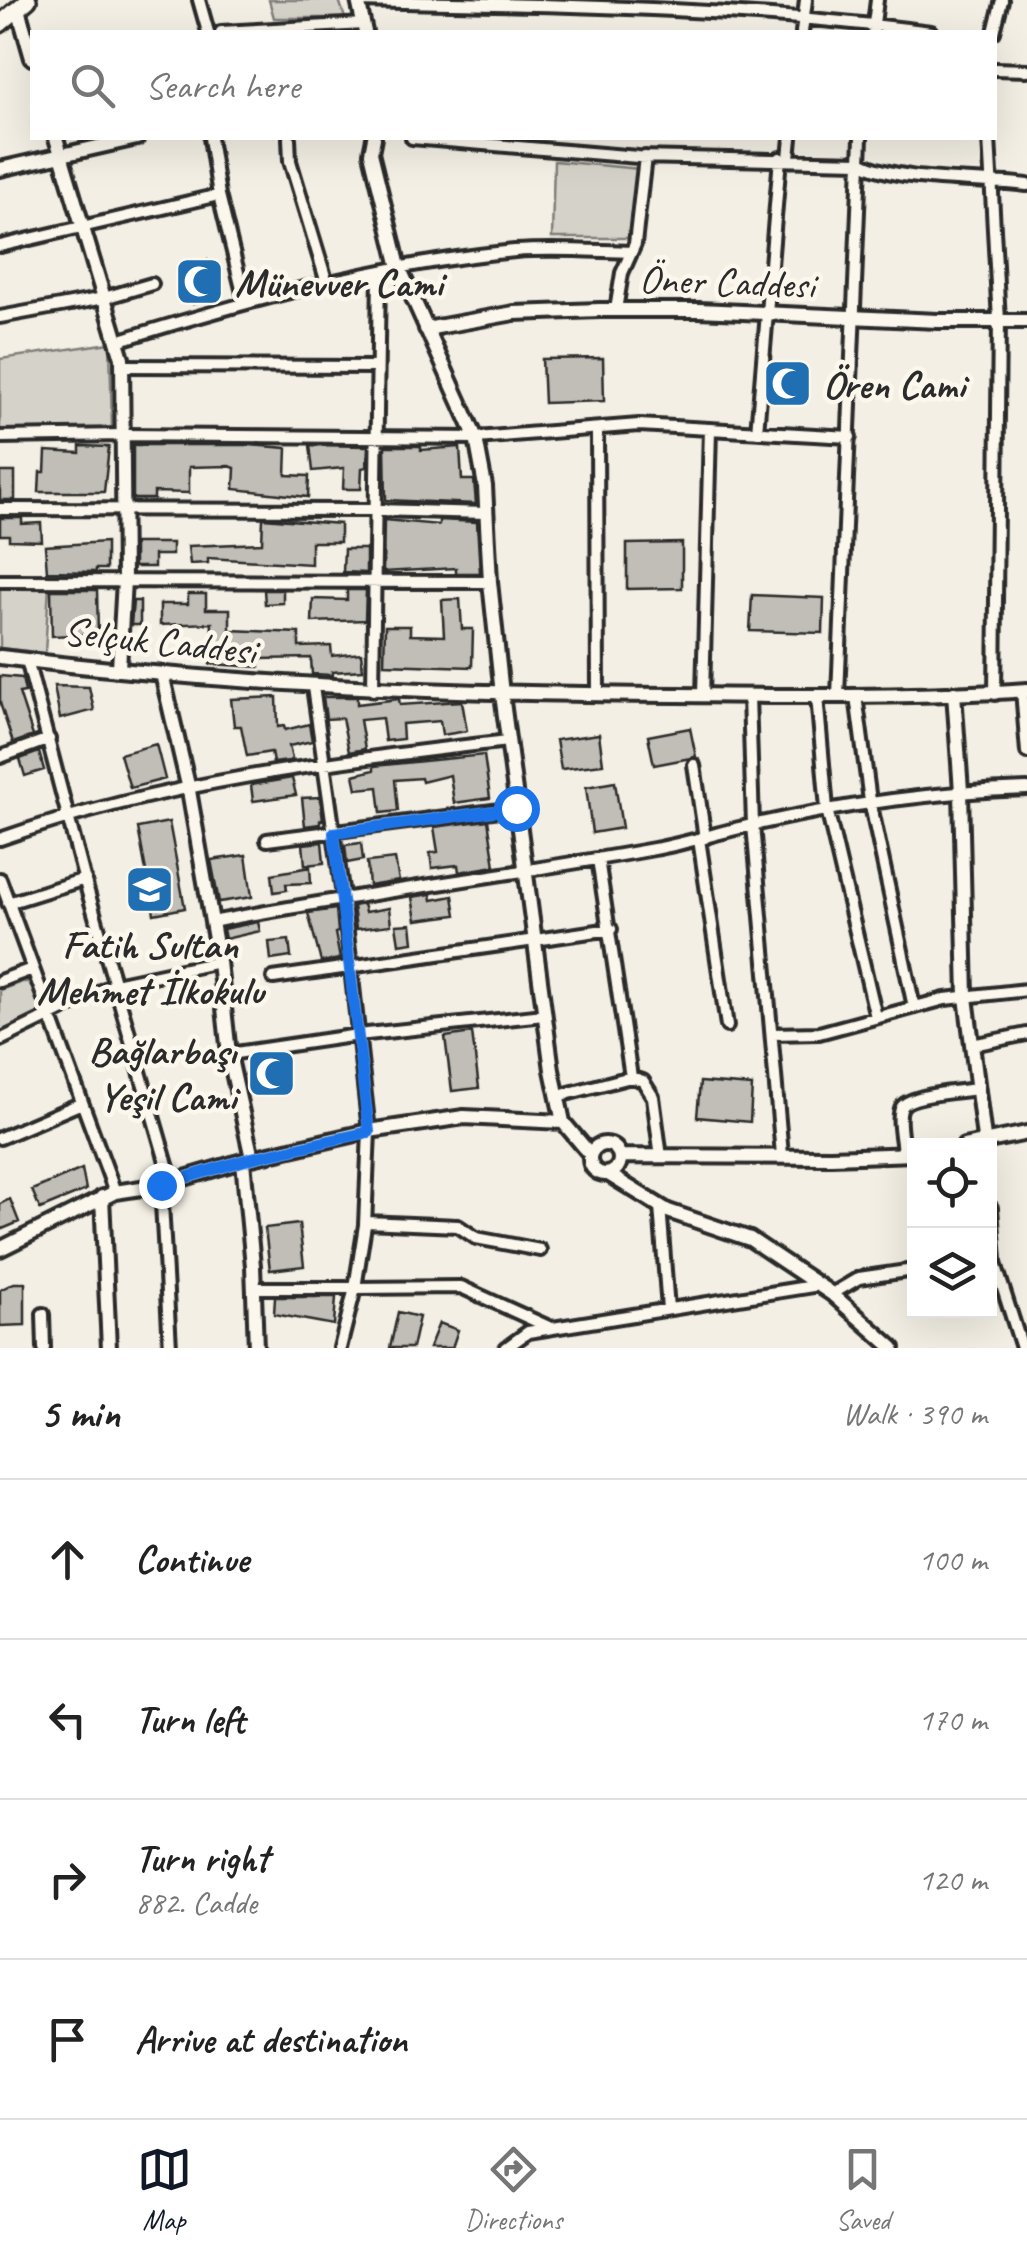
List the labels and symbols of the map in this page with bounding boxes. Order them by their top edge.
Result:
street label: Öner Caddesi [638,254,820,310]
mosque icon: Münevver Cami [174,256,226,308]
place label: Münevver Cami [235,258,448,308]
mosque icon: Ören Cami [762,358,814,410]
place label: Ören Cami [823,360,970,410]
street label: Selçuk Caddesi [61,606,263,676]
route start [494,786,540,832]
school or university icon: Fatih Sultan Mehmet İlkokulu [124,863,176,915]
place label: Fatih Sultan Mehmet İlkokulu [37,920,266,1016]
place label: Bağlarbaşı Yeşil Cami [88,1026,241,1122]
mosque icon: Bağlarbaşı Yeşil Cami [245,1047,297,1099]
route end [139,1163,185,1209]

